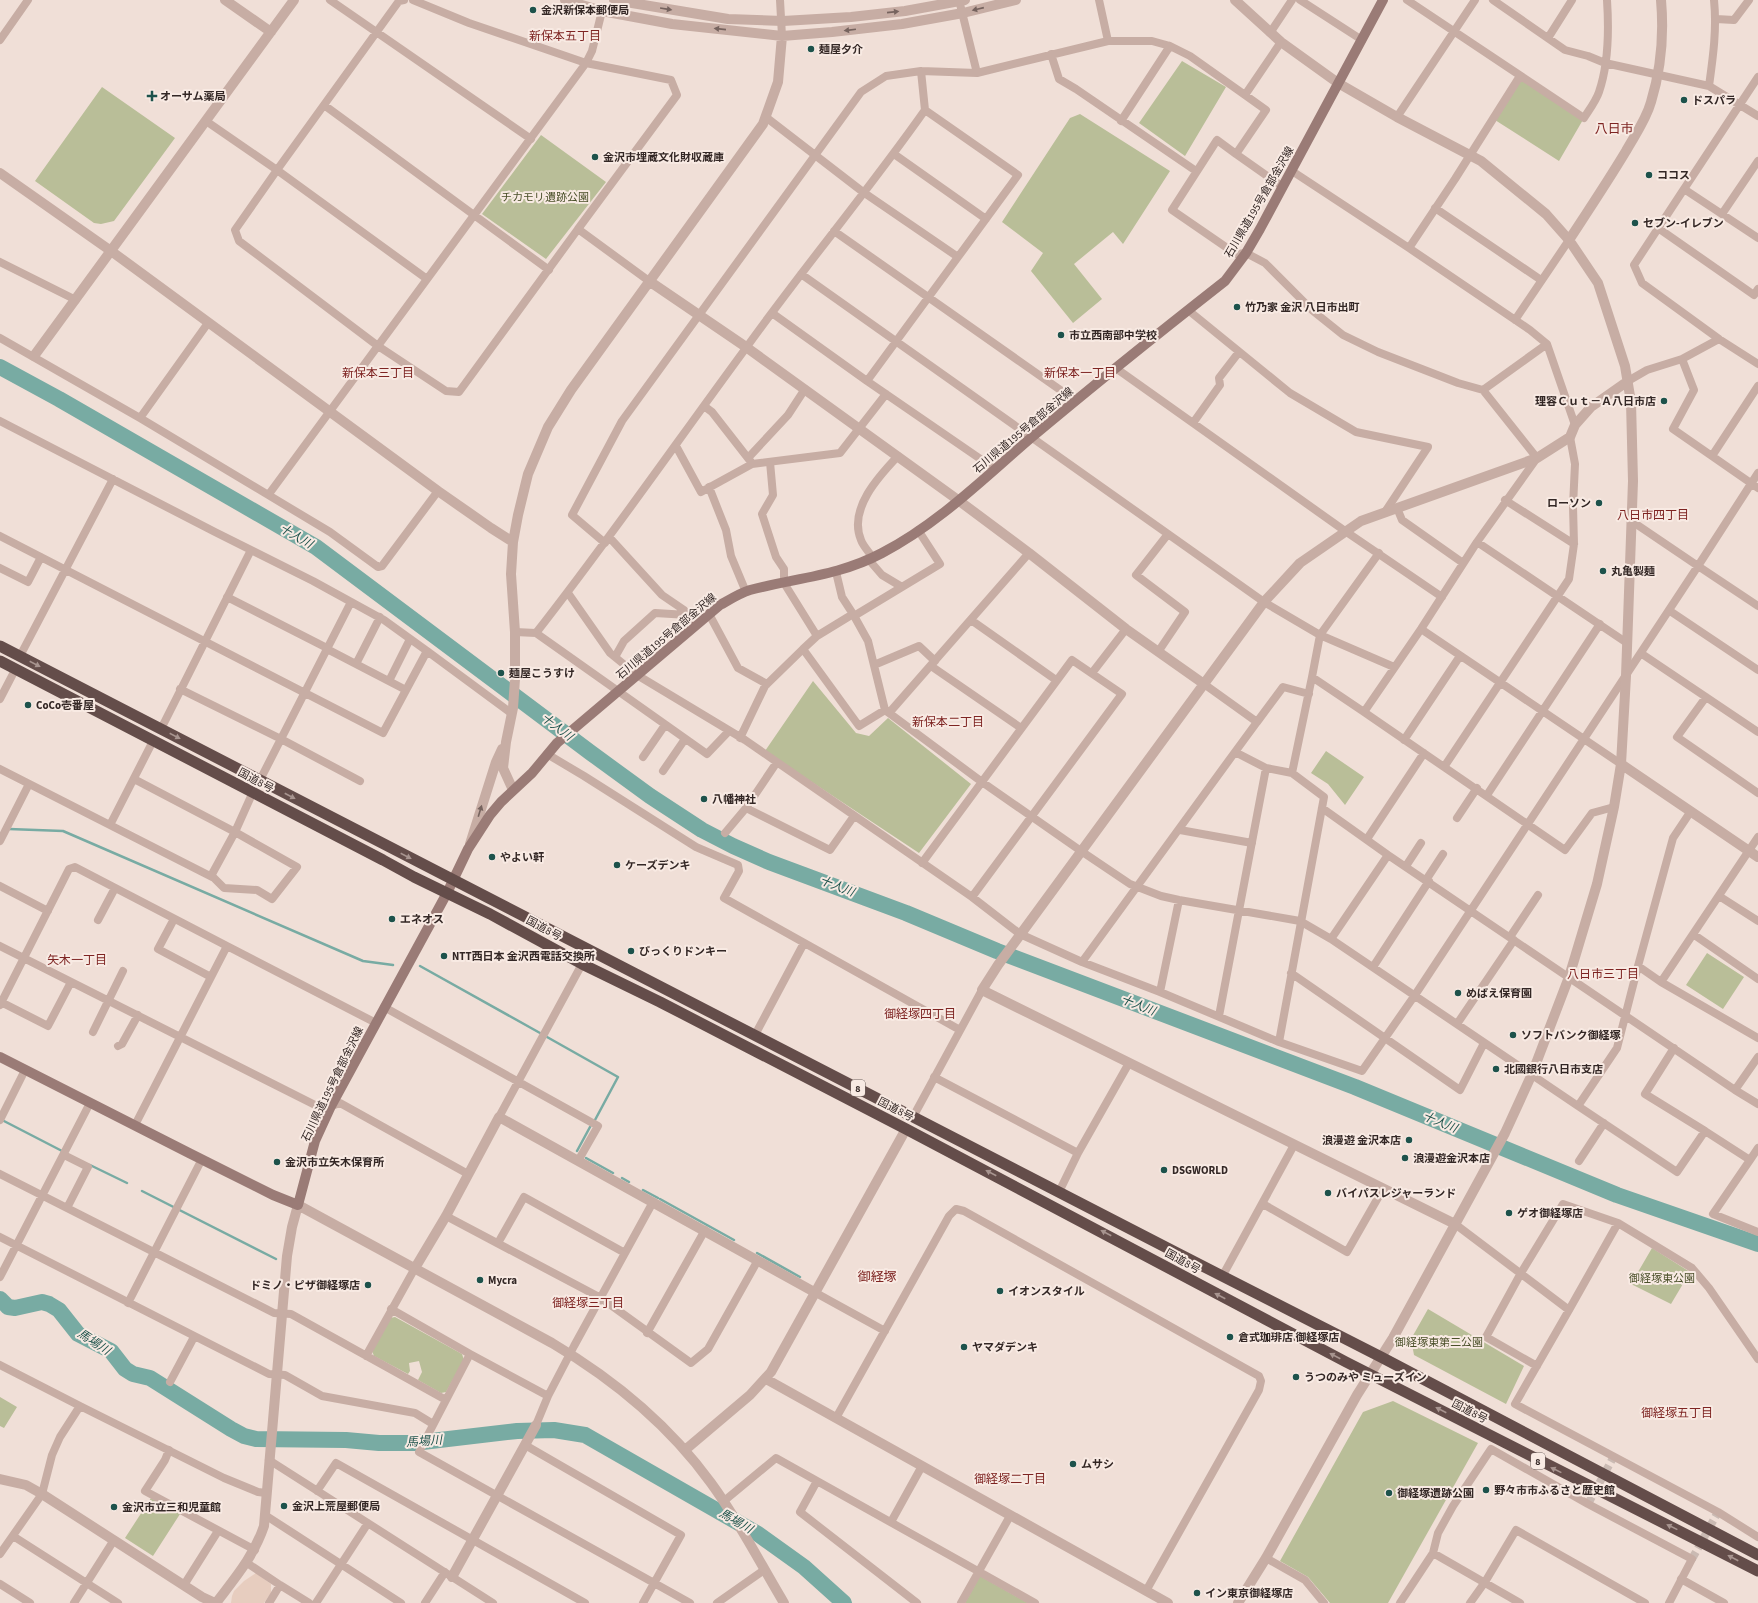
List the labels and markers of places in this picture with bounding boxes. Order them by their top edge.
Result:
place label: 金沢新保本郵便局 [541,3,629,18]
marker: 金沢新保本郵便局 [528,5,538,15]
place label: 麺屋夕介 [818,42,863,57]
marker: 麺屋夕介 [806,44,816,54]
place label: オーサム薬局 [160,89,226,104]
marker: オーサム薬局 [147,91,157,101]
place label: ドスパラ [1692,93,1736,108]
marker: ドスパラ [1679,95,1689,105]
place label: 金沢市埋蔵文化財収蔵庫 [603,150,724,165]
marker: 金沢市埋蔵文化財収蔵庫 [590,152,600,162]
place label: ココス [1657,168,1690,183]
marker: ココス [1644,170,1654,180]
place label: セブン-イレブン [1643,216,1724,231]
marker: セブン-イレブン [1630,218,1640,228]
place label: 竹乃家 金沢 八日市出町 [1245,300,1359,315]
marker: 竹乃家 金沢 八日市出町 [1232,302,1242,312]
place label: 市立西南部中学校 [1069,328,1157,343]
marker: 市立西南部中学校 [1056,330,1066,340]
place label: 理容Ｃｕｔ－Ａ八日市店 [1535,394,1656,409]
marker: 理容Ｃｕｔ－Ａ八日市店 [1659,396,1669,406]
place label: ローソン [1547,496,1591,511]
marker: ローソン [1594,498,1604,508]
place label: 丸亀製麺 [1611,564,1655,579]
marker: 丸亀製麺 [1598,566,1608,576]
place label: 麺屋こうすけ [508,666,575,681]
marker: 麺屋こうすけ [496,668,506,678]
place label: CoCo壱番屋 [36,698,94,713]
marker: CoCo壱番屋 [23,700,33,710]
place label: 八幡神社 [712,792,756,807]
marker: 八幡神社 [699,794,709,804]
place label: やよい軒 [500,850,544,865]
marker: やよい軒 [487,852,497,862]
place label: ケーズデンキ [625,858,690,873]
marker: ケーズデンキ [612,860,622,870]
place label: エネオス [400,912,444,927]
marker: エネオス [387,914,397,924]
place label: びっくりドンキー [639,944,727,959]
marker: びっくりドンキー [626,946,636,956]
place label: NTT西日本 金沢西電話交換所 [452,949,595,964]
marker: NTT西日本 金沢西電話交換所 [439,951,449,961]
place label: めばえ保育園 [1466,986,1532,1001]
marker: めばえ保育園 [1453,988,1463,998]
place label: ソフトバンク御経塚 [1521,1028,1622,1043]
marker: ソフトバンク御経塚 [1508,1030,1518,1040]
place label: 北國銀行八日市支店 [1504,1062,1603,1077]
marker: 北國銀行八日市支店 [1491,1064,1501,1074]
place label: 浪漫遊 金沢本店 [1322,1133,1401,1148]
marker: 浪漫遊 金沢本店 [1404,1135,1414,1145]
place label: 浪漫遊金沢本店 [1413,1151,1490,1166]
marker: 浪漫遊金沢本店 [1400,1153,1410,1163]
place label: 金沢市立矢木保育所 [285,1155,384,1170]
marker: 金沢市立矢木保育所 [272,1157,282,1167]
place label: DSGWORLD [1172,1163,1228,1178]
marker: DSGWORLD [1159,1165,1169,1175]
place label: バイパスレジャーランド [1336,1186,1456,1201]
marker: バイパスレジャーランド [1323,1188,1333,1198]
place label: ゲオ御経塚店 [1517,1206,1583,1221]
marker: ゲオ御経塚店 [1504,1208,1514,1218]
place label: Mycra [488,1273,517,1288]
marker: Mycra [475,1275,485,1285]
place label: ドミノ・ピザ御経塚店 [250,1278,360,1293]
marker: ドミノ・ピザ御経塚店 [363,1280,373,1290]
place label: イオンスタイル [1008,1284,1085,1299]
marker: イオンスタイル [995,1286,1005,1296]
place label: 倉式珈琲店 御経塚店 [1238,1330,1339,1345]
marker: 倉式珈琲店 御経塚店 [1225,1332,1235,1342]
place label: ヤマダデンキ [972,1340,1038,1355]
marker: ヤマダデンキ [959,1342,969,1352]
place label: うつのみや ミューズイン [1304,1370,1427,1385]
marker: うつのみや ミューズイン [1291,1372,1301,1382]
place label: ムサシ [1081,1457,1114,1472]
marker: ムサシ [1068,1459,1078,1469]
place label: 野々市市ふるさと歴史館 [1494,1483,1615,1498]
marker: 野々市市ふるさと歴史館 [1481,1485,1491,1495]
place label: 御経塚遺跡公園 [1397,1486,1474,1501]
marker: 御経塚遺跡公園 [1384,1488,1394,1498]
place label: 金沢上荒屋郵便局 [292,1499,380,1514]
place label: 金沢市立三和児童館 [122,1500,221,1515]
marker: 金沢上荒屋郵便局 [279,1501,289,1511]
marker: 金沢市立三和児童館 [109,1502,119,1512]
place label: イン東京御経塚店 [1205,1586,1293,1601]
marker: イン東京御経塚店 [1192,1588,1202,1598]

